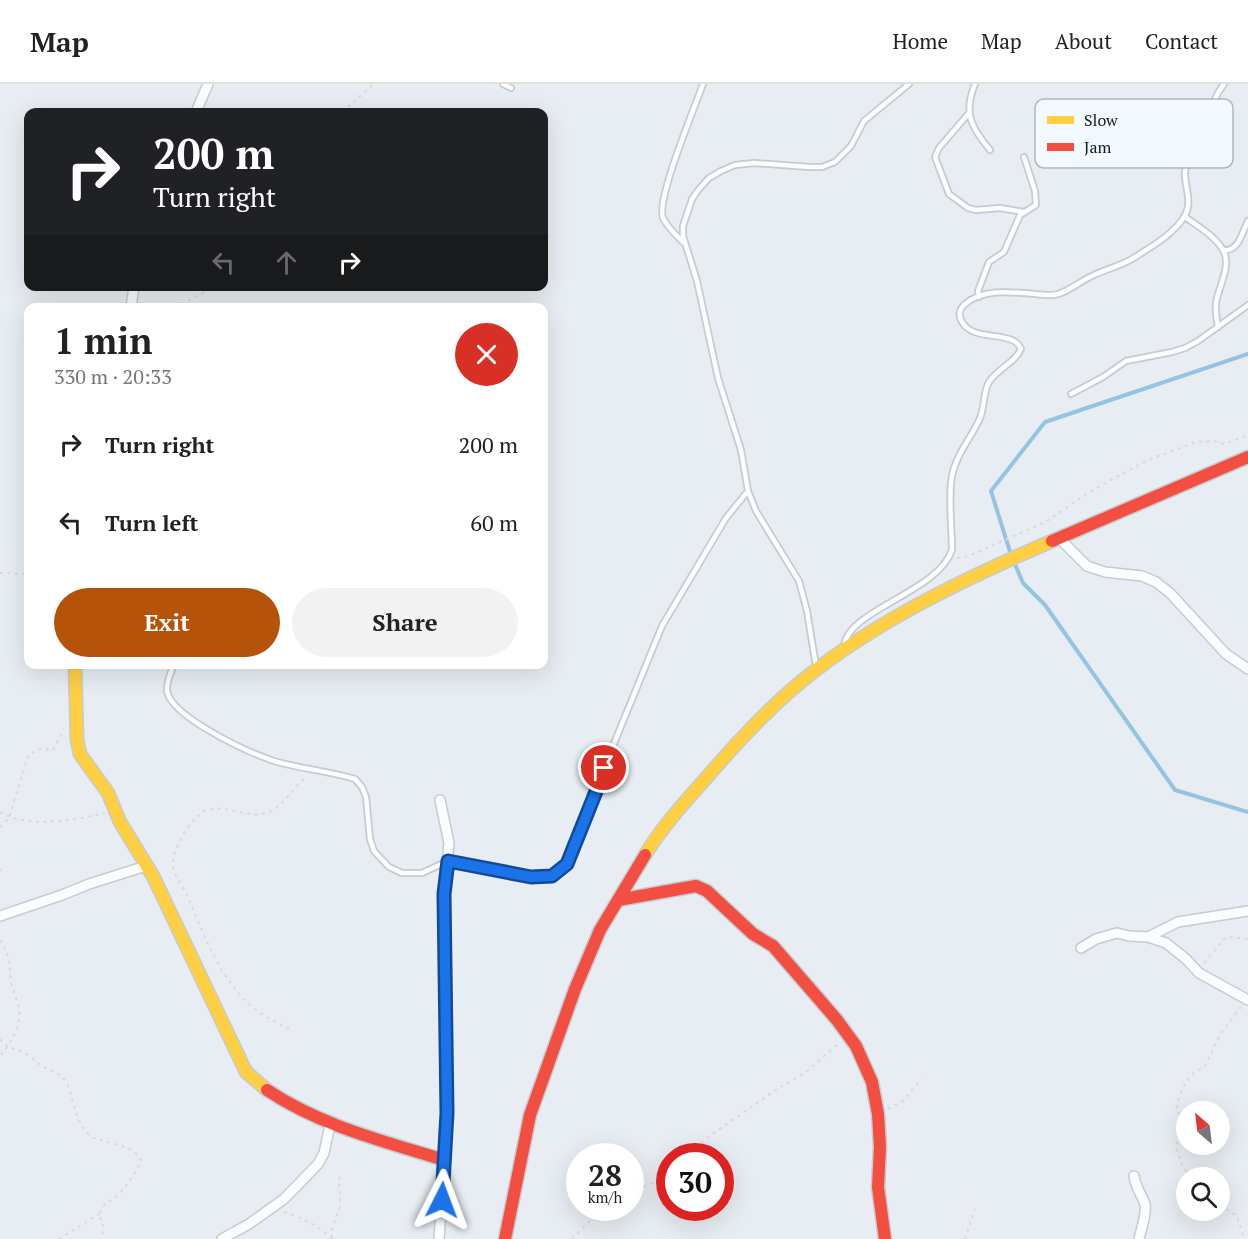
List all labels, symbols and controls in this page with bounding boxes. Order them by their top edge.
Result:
text: Map [30,23,89,60]
text: Home [892,27,948,55]
text: Map [981,27,1022,55]
text: About [1055,27,1112,55]
text: Contact [1145,27,1218,55]
legend [1035,99,1233,168]
text: Slow [1084,109,1118,131]
text: 200 m [153,125,274,181]
icon: right [54,132,132,210]
text: Jam [1084,136,1112,158]
text: Turn right [153,179,276,215]
icon: left [207,246,240,279]
icon: ahead [270,246,303,279]
icon: right [333,246,366,279]
text: 1 min [54,317,152,364]
button: close [455,323,518,386]
text: 330 m · 20:33 [54,363,172,390]
icon: right [54,428,87,461]
text: Turn right [105,430,214,459]
text: 200 m [458,430,518,459]
icon: left [54,506,87,539]
text: Turn left [105,508,198,537]
text: 60 m [470,508,518,537]
button: Exit [54,588,280,657]
button: Share [292,588,518,657]
pin [578,742,629,793]
icon: arrive [587,751,620,784]
north arrow [1176,1101,1230,1155]
map controls [1176,1101,1230,1221]
speed limit sign: 30 [656,1143,734,1221]
text: 28 [588,1155,622,1195]
button: search [1176,1167,1230,1221]
position arrow [410,1168,474,1232]
text: km/h [588,1187,622,1207]

